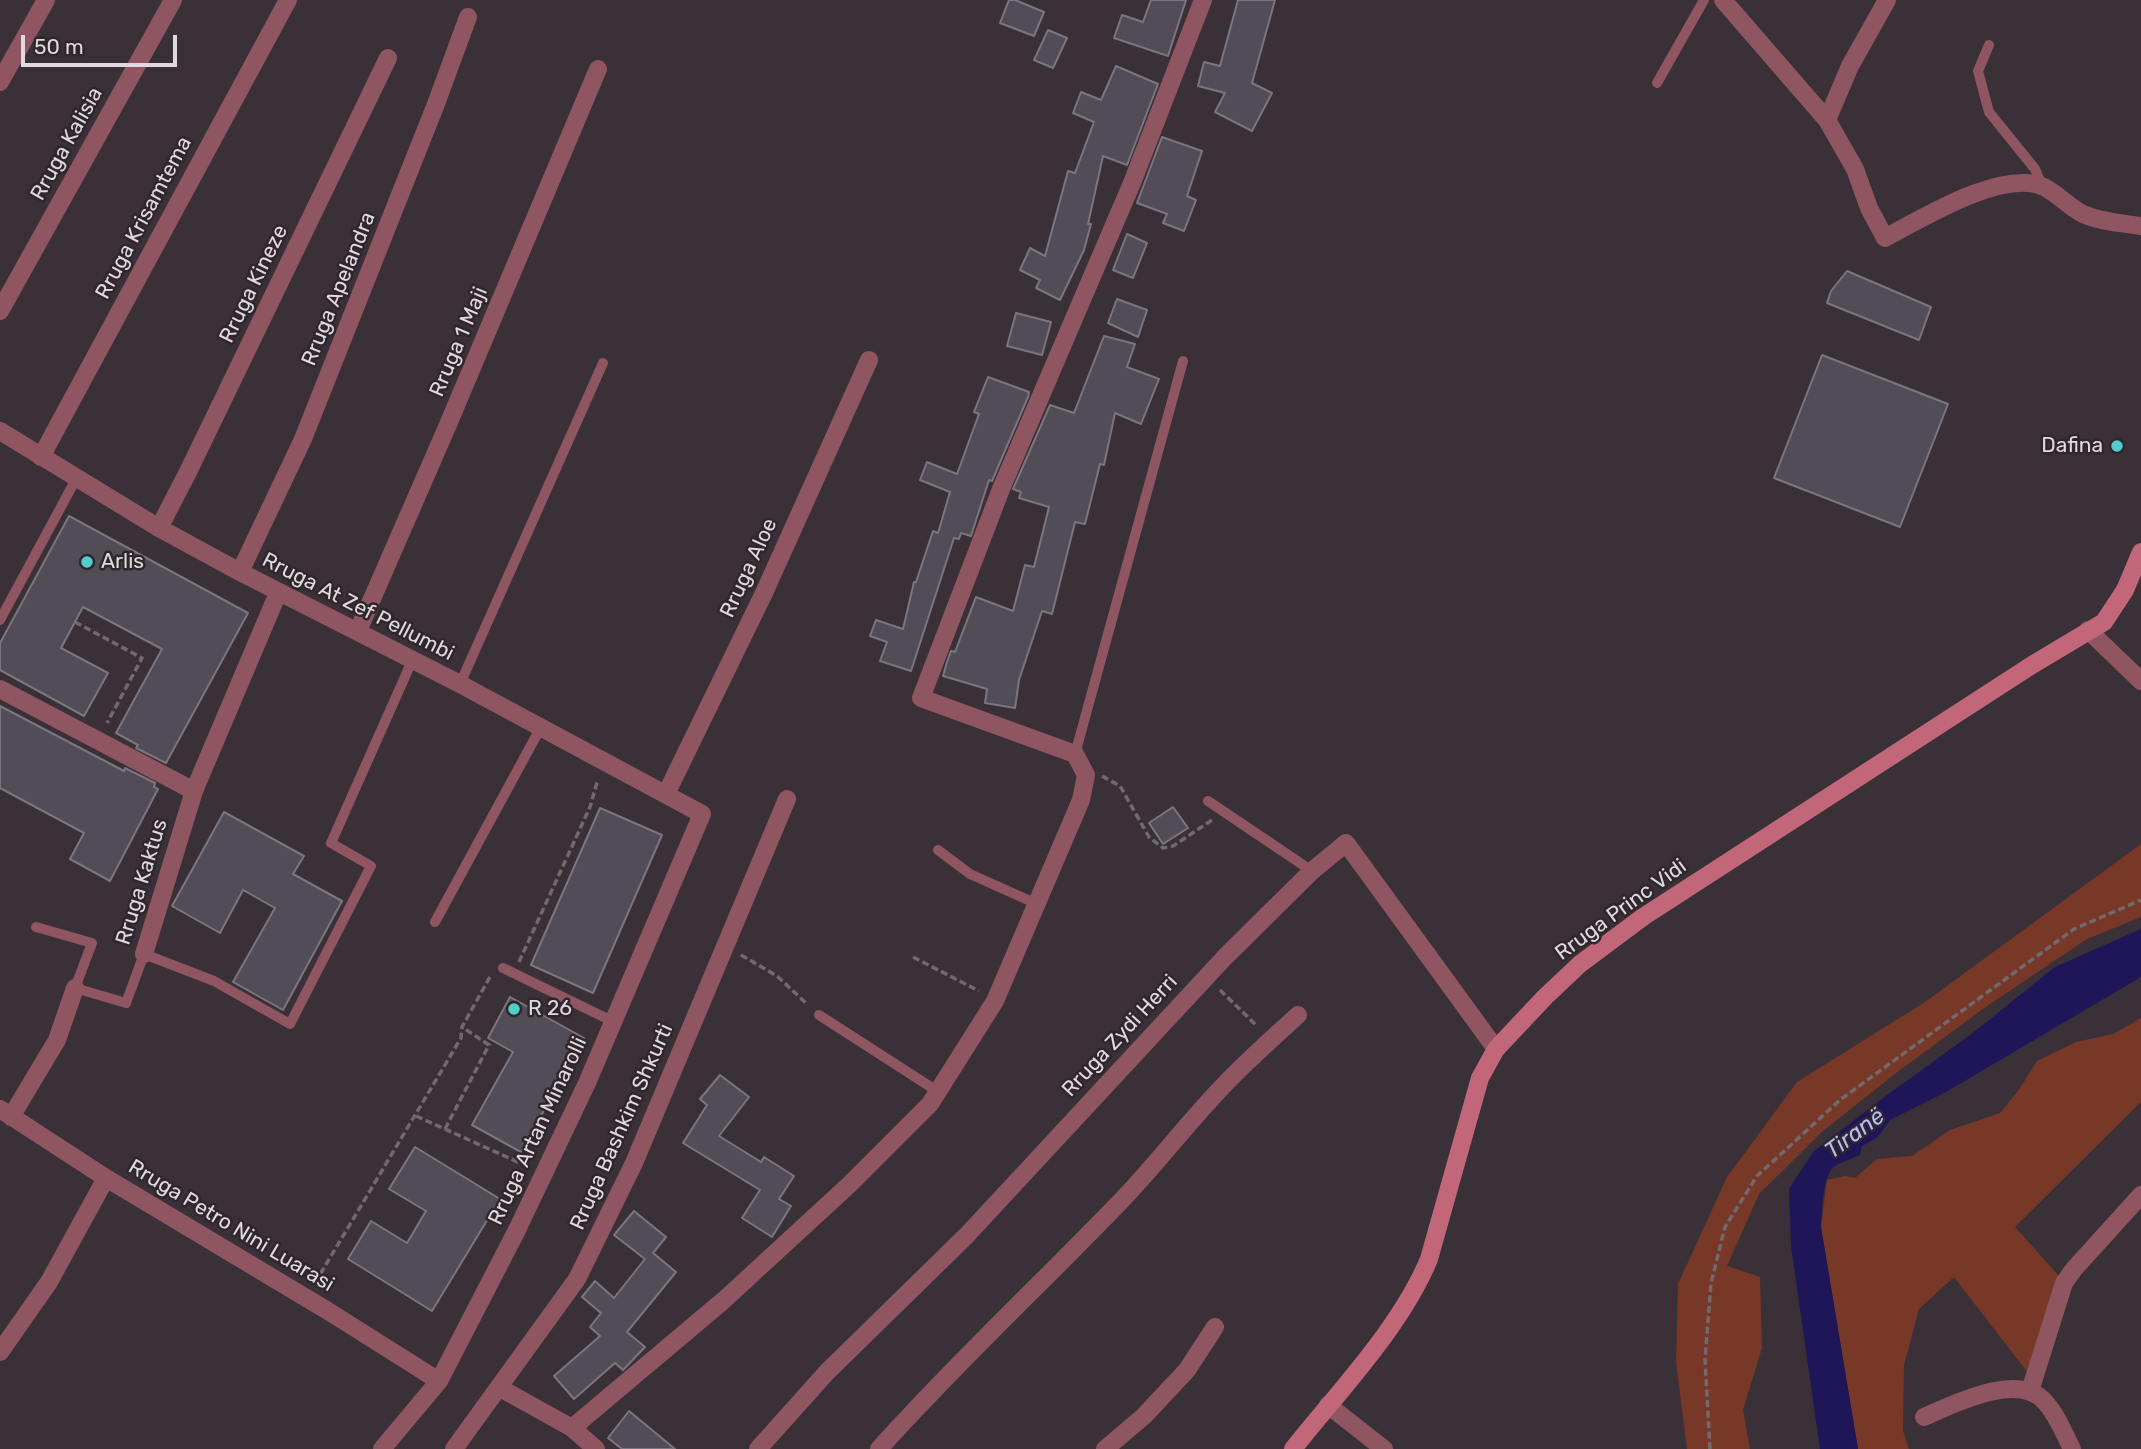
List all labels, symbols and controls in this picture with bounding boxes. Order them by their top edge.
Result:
scale bar [24,21,180,65]
text: 50 m [34,34,84,59]
street label: Rruga Kalisia [26,83,108,205]
street label: Rruga Krisamtema [91,132,197,304]
street label: Rruga Apelandra [297,209,381,369]
street label: Rruga Kineze [215,221,293,347]
street label: Rruga 1 Maji [425,283,493,401]
place label: Dafina [2041,433,2103,459]
marker: Dafina [2109,438,2125,454]
street label: Rruga Aloe [715,514,783,622]
street label: Rruga At Zef Pellumbi [258,548,458,666]
place label: Arlis [101,549,144,575]
marker: Arlis [79,554,95,570]
street label: Rruga Kaktus [111,816,173,948]
street label: Rruga Princ Vidi [1550,854,1692,966]
street label: Rruga Zydi Herri [1057,970,1183,1102]
place label: R 26 [528,996,572,1022]
marker: R 26 [506,1001,522,1017]
street label: Rruga Bashkim Shkurti [565,1020,679,1234]
street label: Rruga Artan Minarolli [483,1033,593,1229]
water label: Tiranë [1820,1103,1890,1165]
street label: Rruga Petro Nini Luarasi [124,1155,338,1297]

